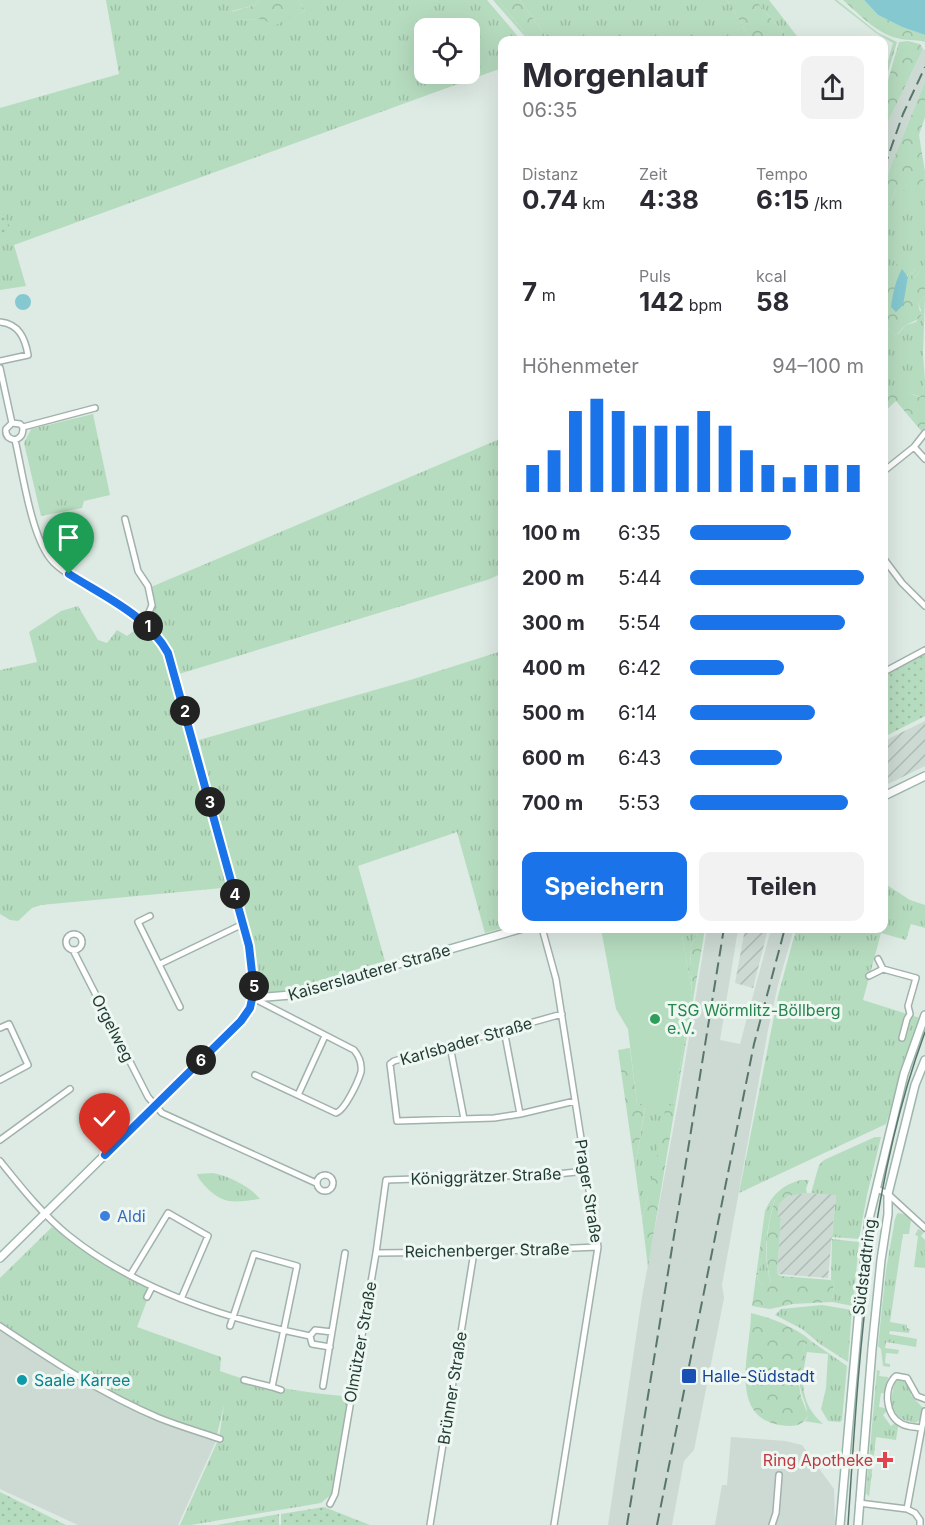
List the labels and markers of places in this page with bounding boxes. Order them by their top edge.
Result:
pin [43,512,94,574]
pin: 1 [133,611,163,641]
pin: 2 [170,696,200,726]
pin: 3 [195,787,225,817]
pin: 4 [220,879,250,909]
pin: 5 [239,971,269,1001]
place label: TSG Wörmlitz-Böllberg e.V. [667,1000,841,1038]
marker: TSG Wörmlitz-Böllberg e.V. [648,1012,662,1026]
pin: 6 [186,1045,216,1075]
pin [79,1093,130,1155]
place label: Aldi [117,1206,146,1226]
marker: Aldi [98,1209,112,1223]
place label: Halle-Südstadt [702,1366,815,1386]
marker: Halle-Südstadt [680,1367,698,1385]
place label: Saale Karree [34,1370,130,1390]
marker: Saale Karree [15,1373,29,1387]
place label: Ring Apotheke [763,1450,873,1470]
marker: Ring Apotheke [878,1453,892,1467]

